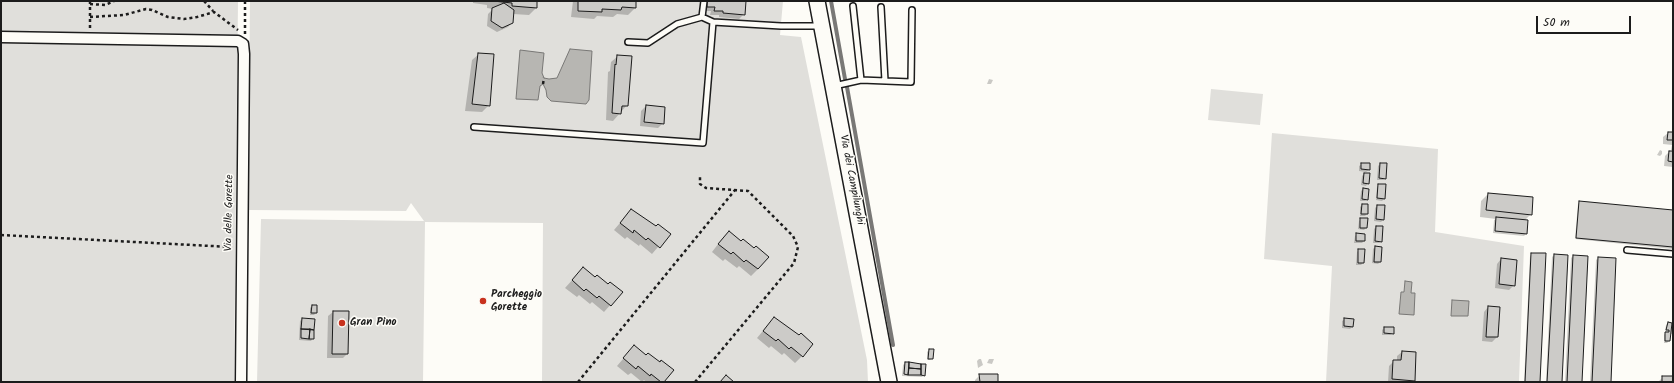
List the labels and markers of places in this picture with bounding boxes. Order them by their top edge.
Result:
place label: Parcheggio Gorette [491,288,542,314]
marker: Parcheggio Gorette [478,296,488,306]
place label: Gran Pino [350,316,396,330]
marker: Gran Pino [337,318,347,328]

